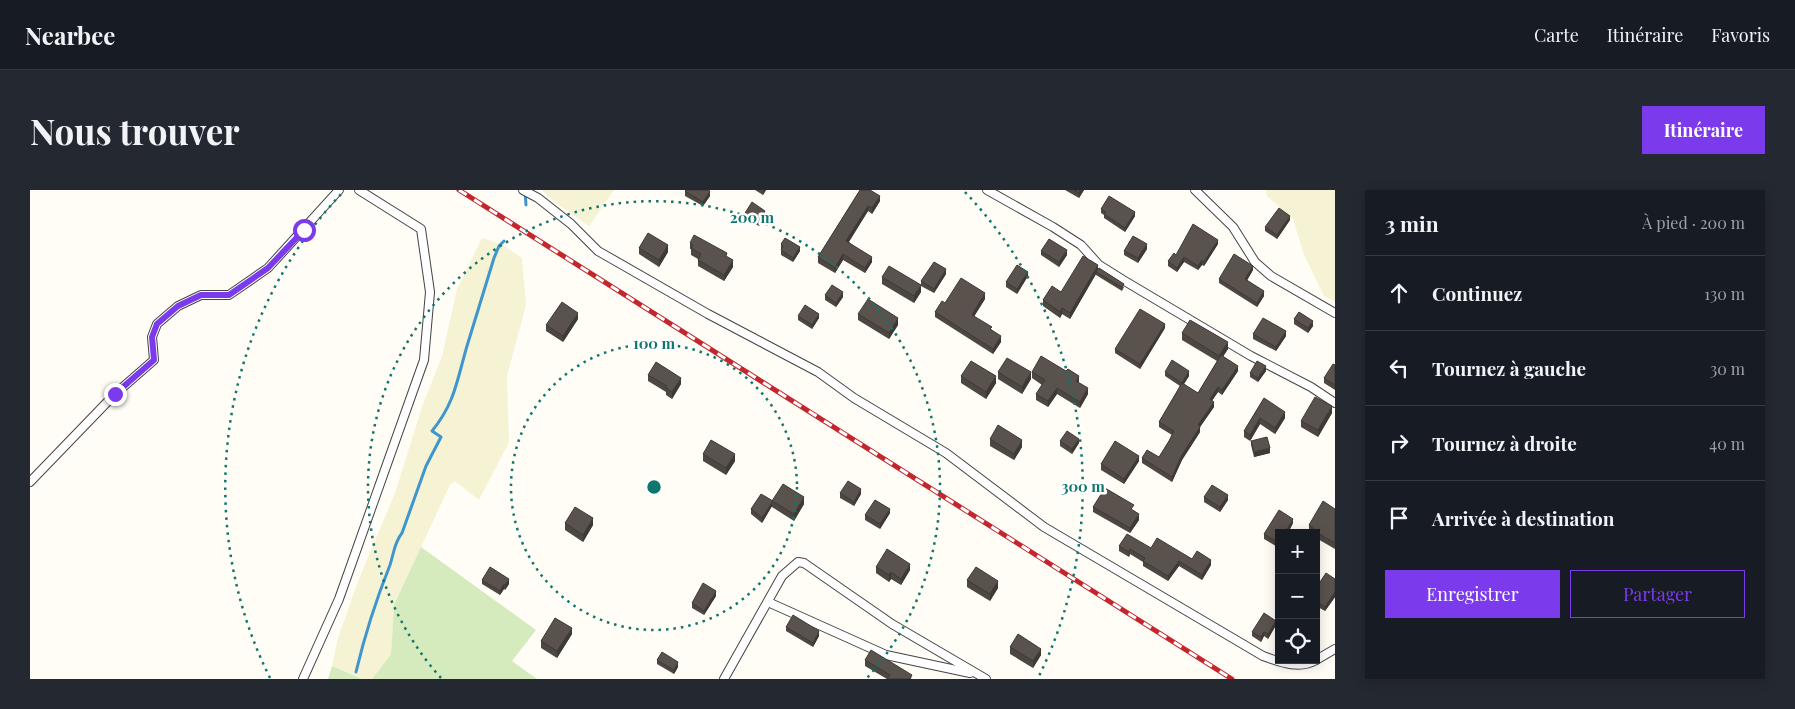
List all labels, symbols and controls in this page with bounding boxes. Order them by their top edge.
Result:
text: Nearbee [25,19,115,51]
text: Carte [1534,23,1579,47]
text: Itinéraire [1607,23,1683,47]
text: Favoris [1711,23,1770,47]
button: Itinéraire [1642,106,1765,154]
text: Nous trouver [30,107,240,154]
text: 200 m [730,207,775,227]
text: 3 min [1385,209,1439,237]
text: À pied · 200 m [1642,212,1745,233]
route start [293,219,316,242]
icon: ahead [1385,279,1413,307]
text: Continuez [1432,280,1522,306]
text: 130 m [1704,283,1745,304]
text: 100 m [633,333,676,353]
icon: left [1385,354,1413,382]
text: Tournez à gauche [1432,355,1586,381]
text: 30 m [1710,358,1745,379]
route end [104,383,127,406]
icon: right [1385,429,1413,457]
text: Tournez à droite [1432,430,1577,456]
text: 40 m [1709,433,1745,454]
text: 300 m [1061,476,1105,496]
centre of rings [645,478,663,496]
icon: arrive [1385,504,1413,532]
text: Arrivée à destination [1432,505,1614,531]
map controls [1275,529,1320,664]
button: + [1275,529,1320,574]
button: Enregistrer [1385,570,1560,618]
button: Partager [1570,570,1745,618]
button: − [1275,574,1320,619]
button: locate [1275,619,1320,664]

